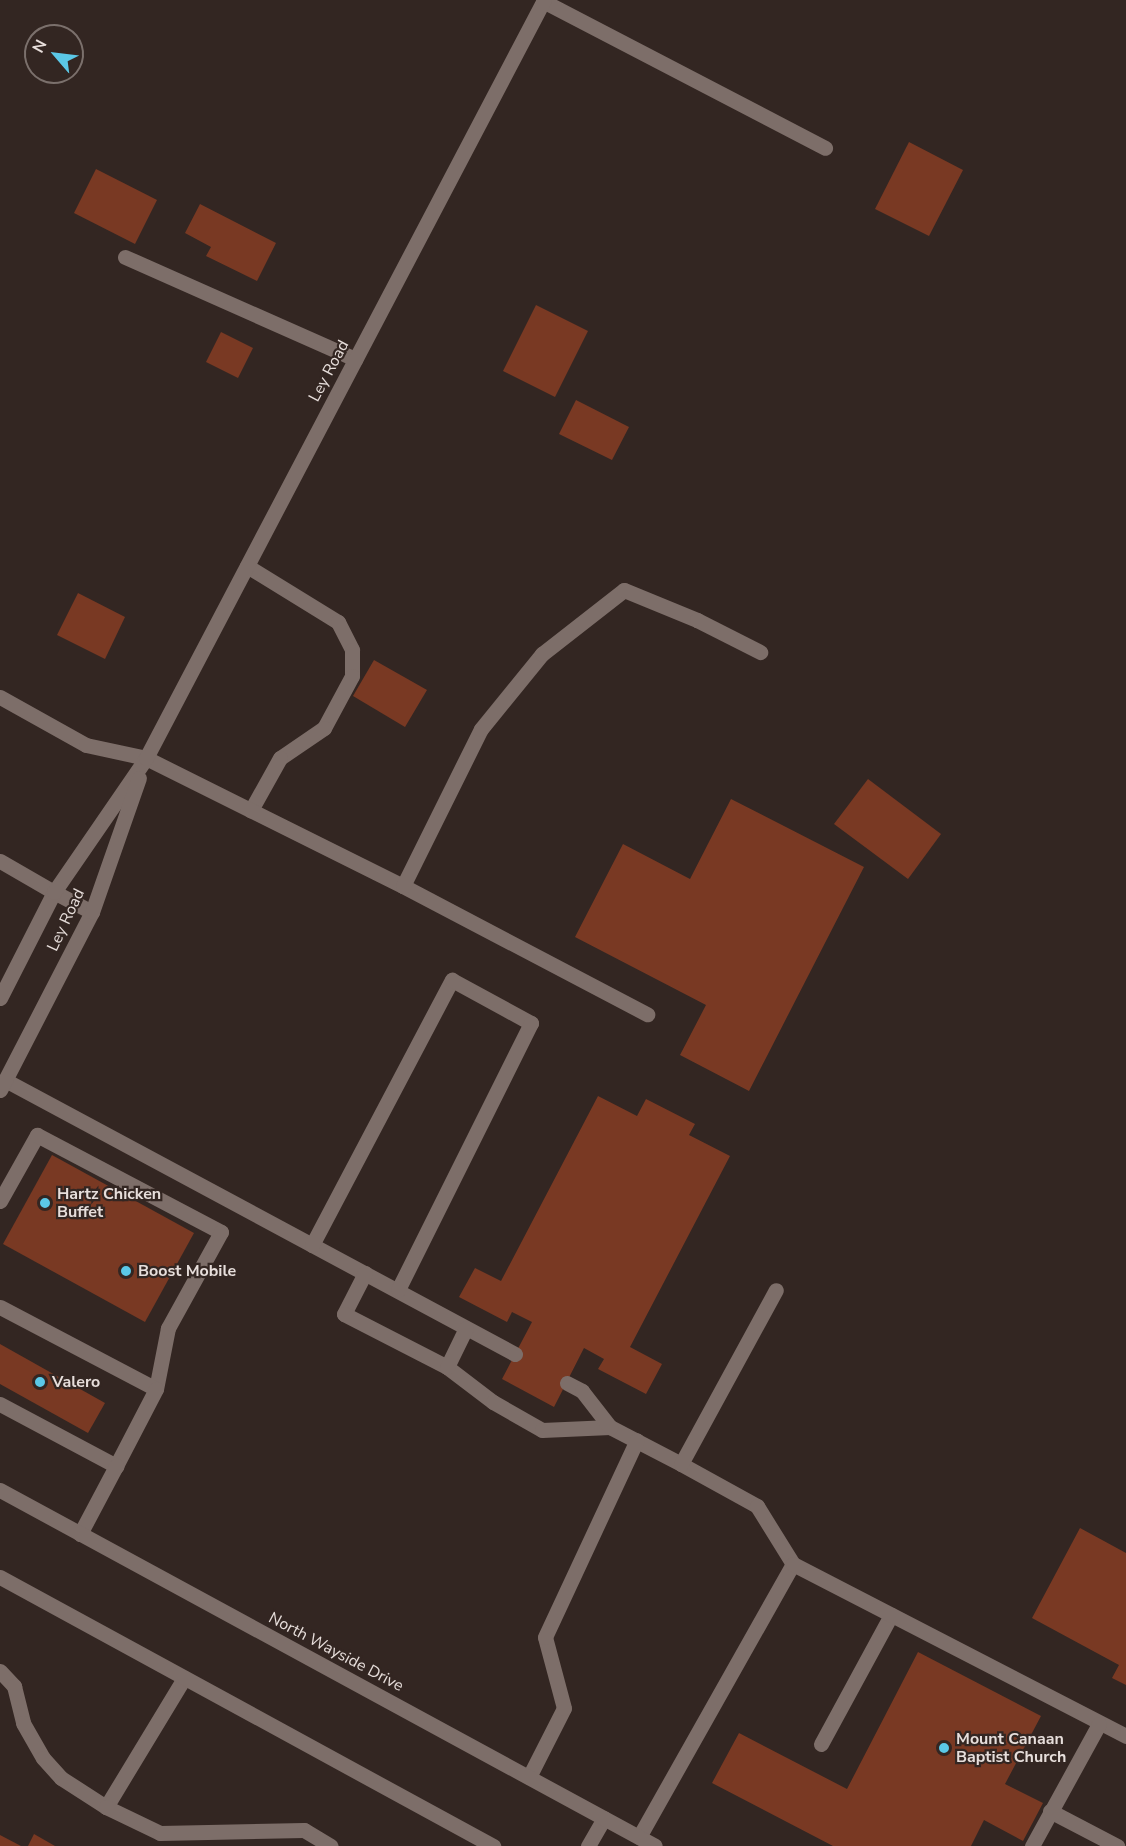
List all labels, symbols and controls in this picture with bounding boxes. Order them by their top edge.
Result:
north arrow [24,24,84,84]
text: N [27,36,52,57]
street label: Ley Road [305,337,353,405]
street label: Ley Road [43,886,89,954]
place label: Hartz Chicken Buffet [57,1184,161,1222]
marker: Hartz Chicken Buffet [38,1196,52,1210]
place label: Boost Mobile [138,1261,236,1281]
marker: Boost Mobile [119,1264,133,1278]
place label: Valero [52,1372,100,1392]
marker: Valero [33,1375,47,1389]
street label: North Wayside Drive [265,1608,407,1696]
place label: Mount Canaan Baptist Church [956,1729,1066,1767]
marker: Mount Canaan Baptist Church [937,1741,951,1755]

